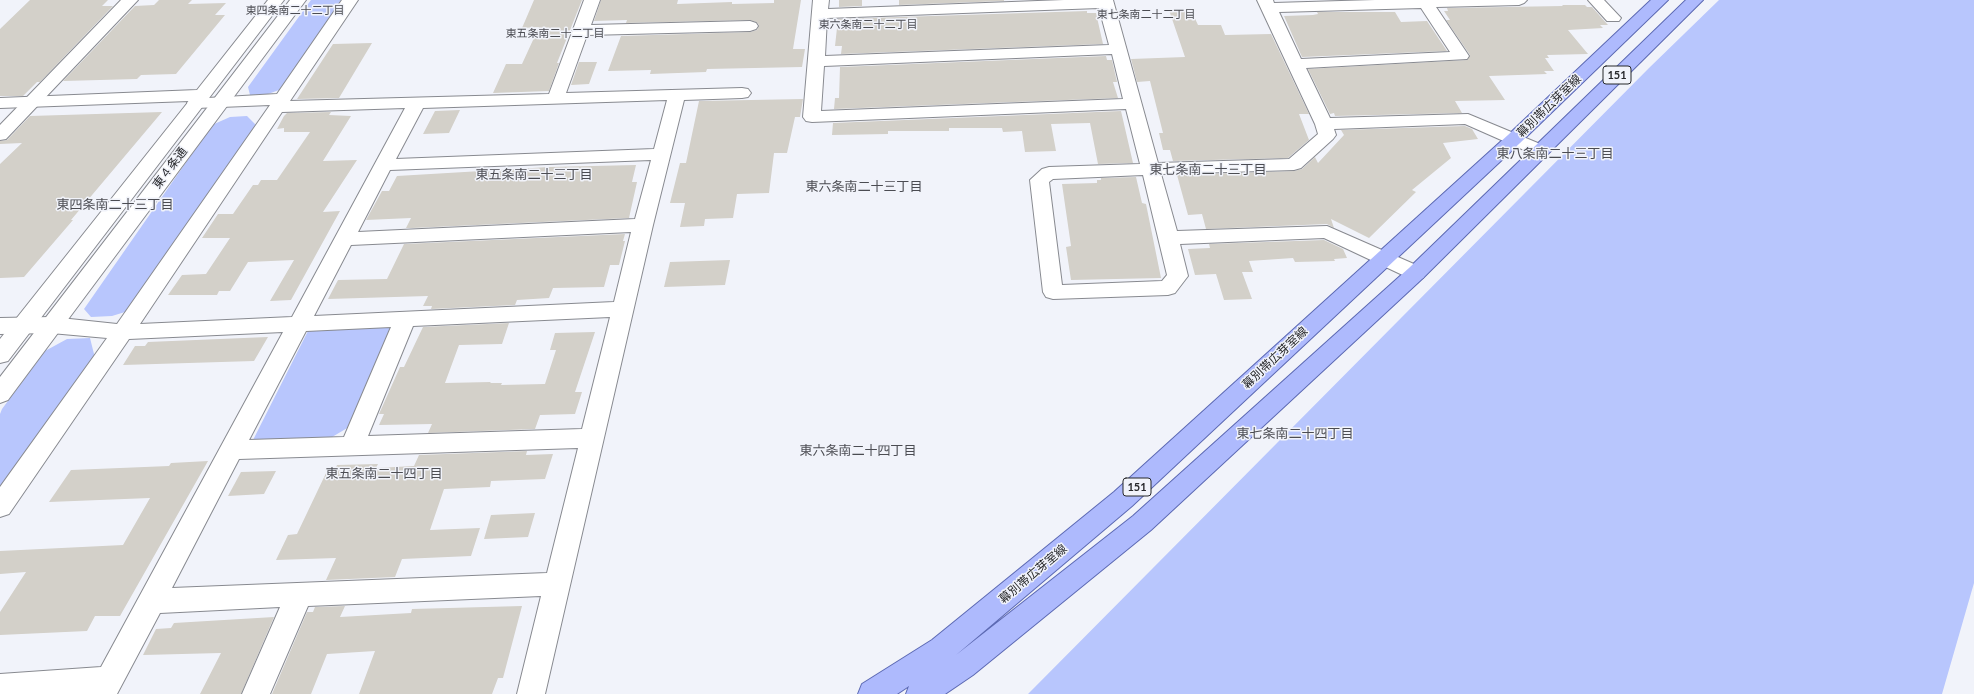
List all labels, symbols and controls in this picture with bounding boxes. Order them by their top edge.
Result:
district label: 東四条南二十二丁目 [246,3,344,17]
district label: 東七条南二十二丁目 [1097,7,1195,21]
district label: 東六条南二十二丁目 [819,17,917,31]
district label: 東五条南二十二丁目 [506,26,604,40]
road number: 151 [1603,66,1631,84]
street label: 幕別帯広芽室線 [1514,72,1584,140]
street label: 東４条通 [150,144,190,192]
district label: 東八条南二十三丁目 [1497,146,1613,162]
district label: 東七条南二十三丁目 [1150,162,1266,178]
district label: 東五条南二十三丁目 [476,167,592,183]
district label: 東六条南二十三丁目 [806,179,922,195]
district label: 東四条南二十三丁目 [57,197,173,213]
street label: 幕別帯広芽室線 [1239,324,1311,392]
district label: 東七条南二十四丁目 [1237,426,1353,442]
district label: 東六条南二十四丁目 [800,443,916,459]
district label: 東五条南二十四丁目 [326,466,442,482]
road number: 151 [1123,478,1151,496]
street label: 幕別帯広芽室線 [996,541,1070,607]

